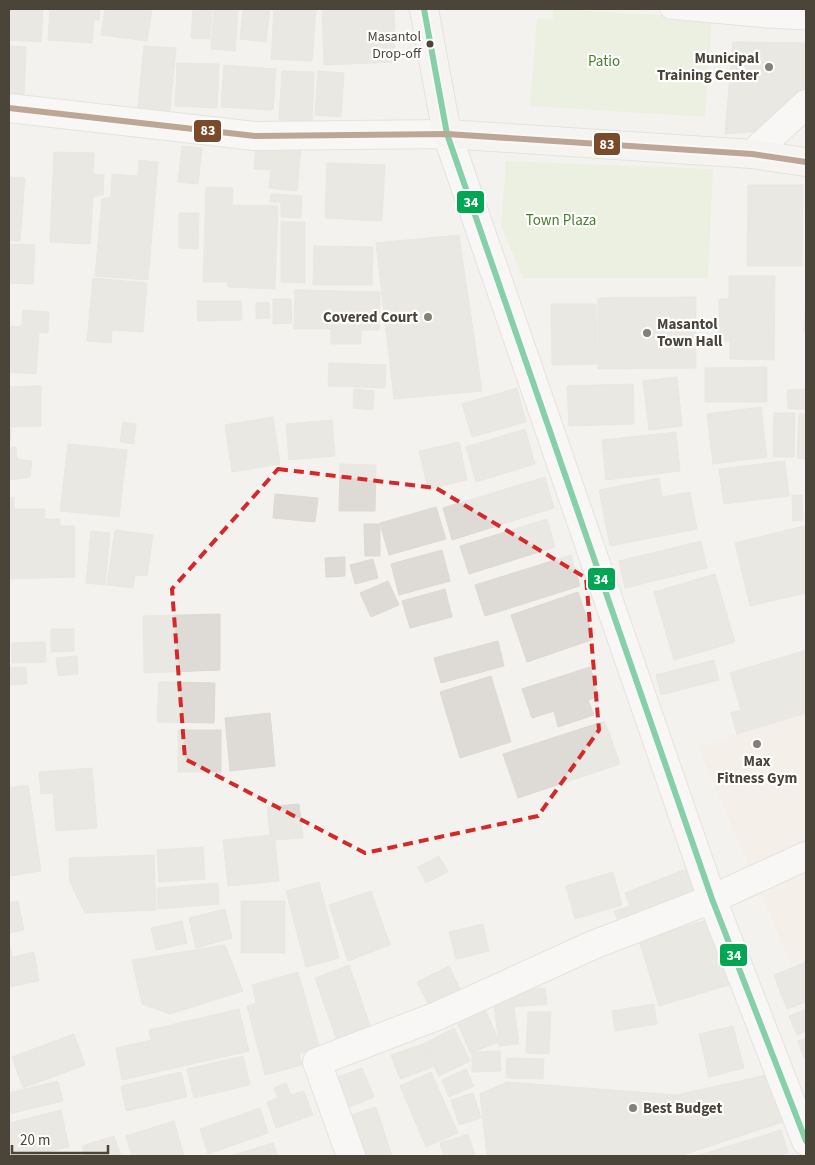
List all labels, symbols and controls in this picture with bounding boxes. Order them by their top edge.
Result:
place label: Masantol Drop-off [367,27,422,64]
marker: Masantol Drop-off [425,39,435,49]
place label: Municipal Training Center [657,48,760,86]
park label: Patio [588,51,620,72]
marker: Municipal Training Center [763,61,775,73]
line badge: 83 [193,119,222,143]
text: 83 [201,121,215,141]
line badge: 83 [593,132,621,156]
text: 83 [600,135,614,155]
line badge: 34 [456,190,485,214]
text: 34 [464,193,479,213]
park label: Town Plaza [526,210,596,231]
place label: Covered Court [323,307,418,328]
marker: Covered Court [422,311,434,323]
place label: Masantol Town Hall [657,314,723,352]
marker: Masantol Town Hall [641,327,653,339]
line badge: 34 [587,567,616,591]
text: 34 [594,570,609,590]
marker: Max Fitness Gym [751,738,763,750]
place label: Max Fitness Gym [717,751,797,789]
line badge: 34 [719,943,748,967]
text: 34 [727,946,742,966]
place label: Best Budget [643,1098,722,1119]
marker: Best Budget [627,1102,639,1114]
scale bar [12,1122,109,1154]
text: 20 m [20,1130,50,1151]

